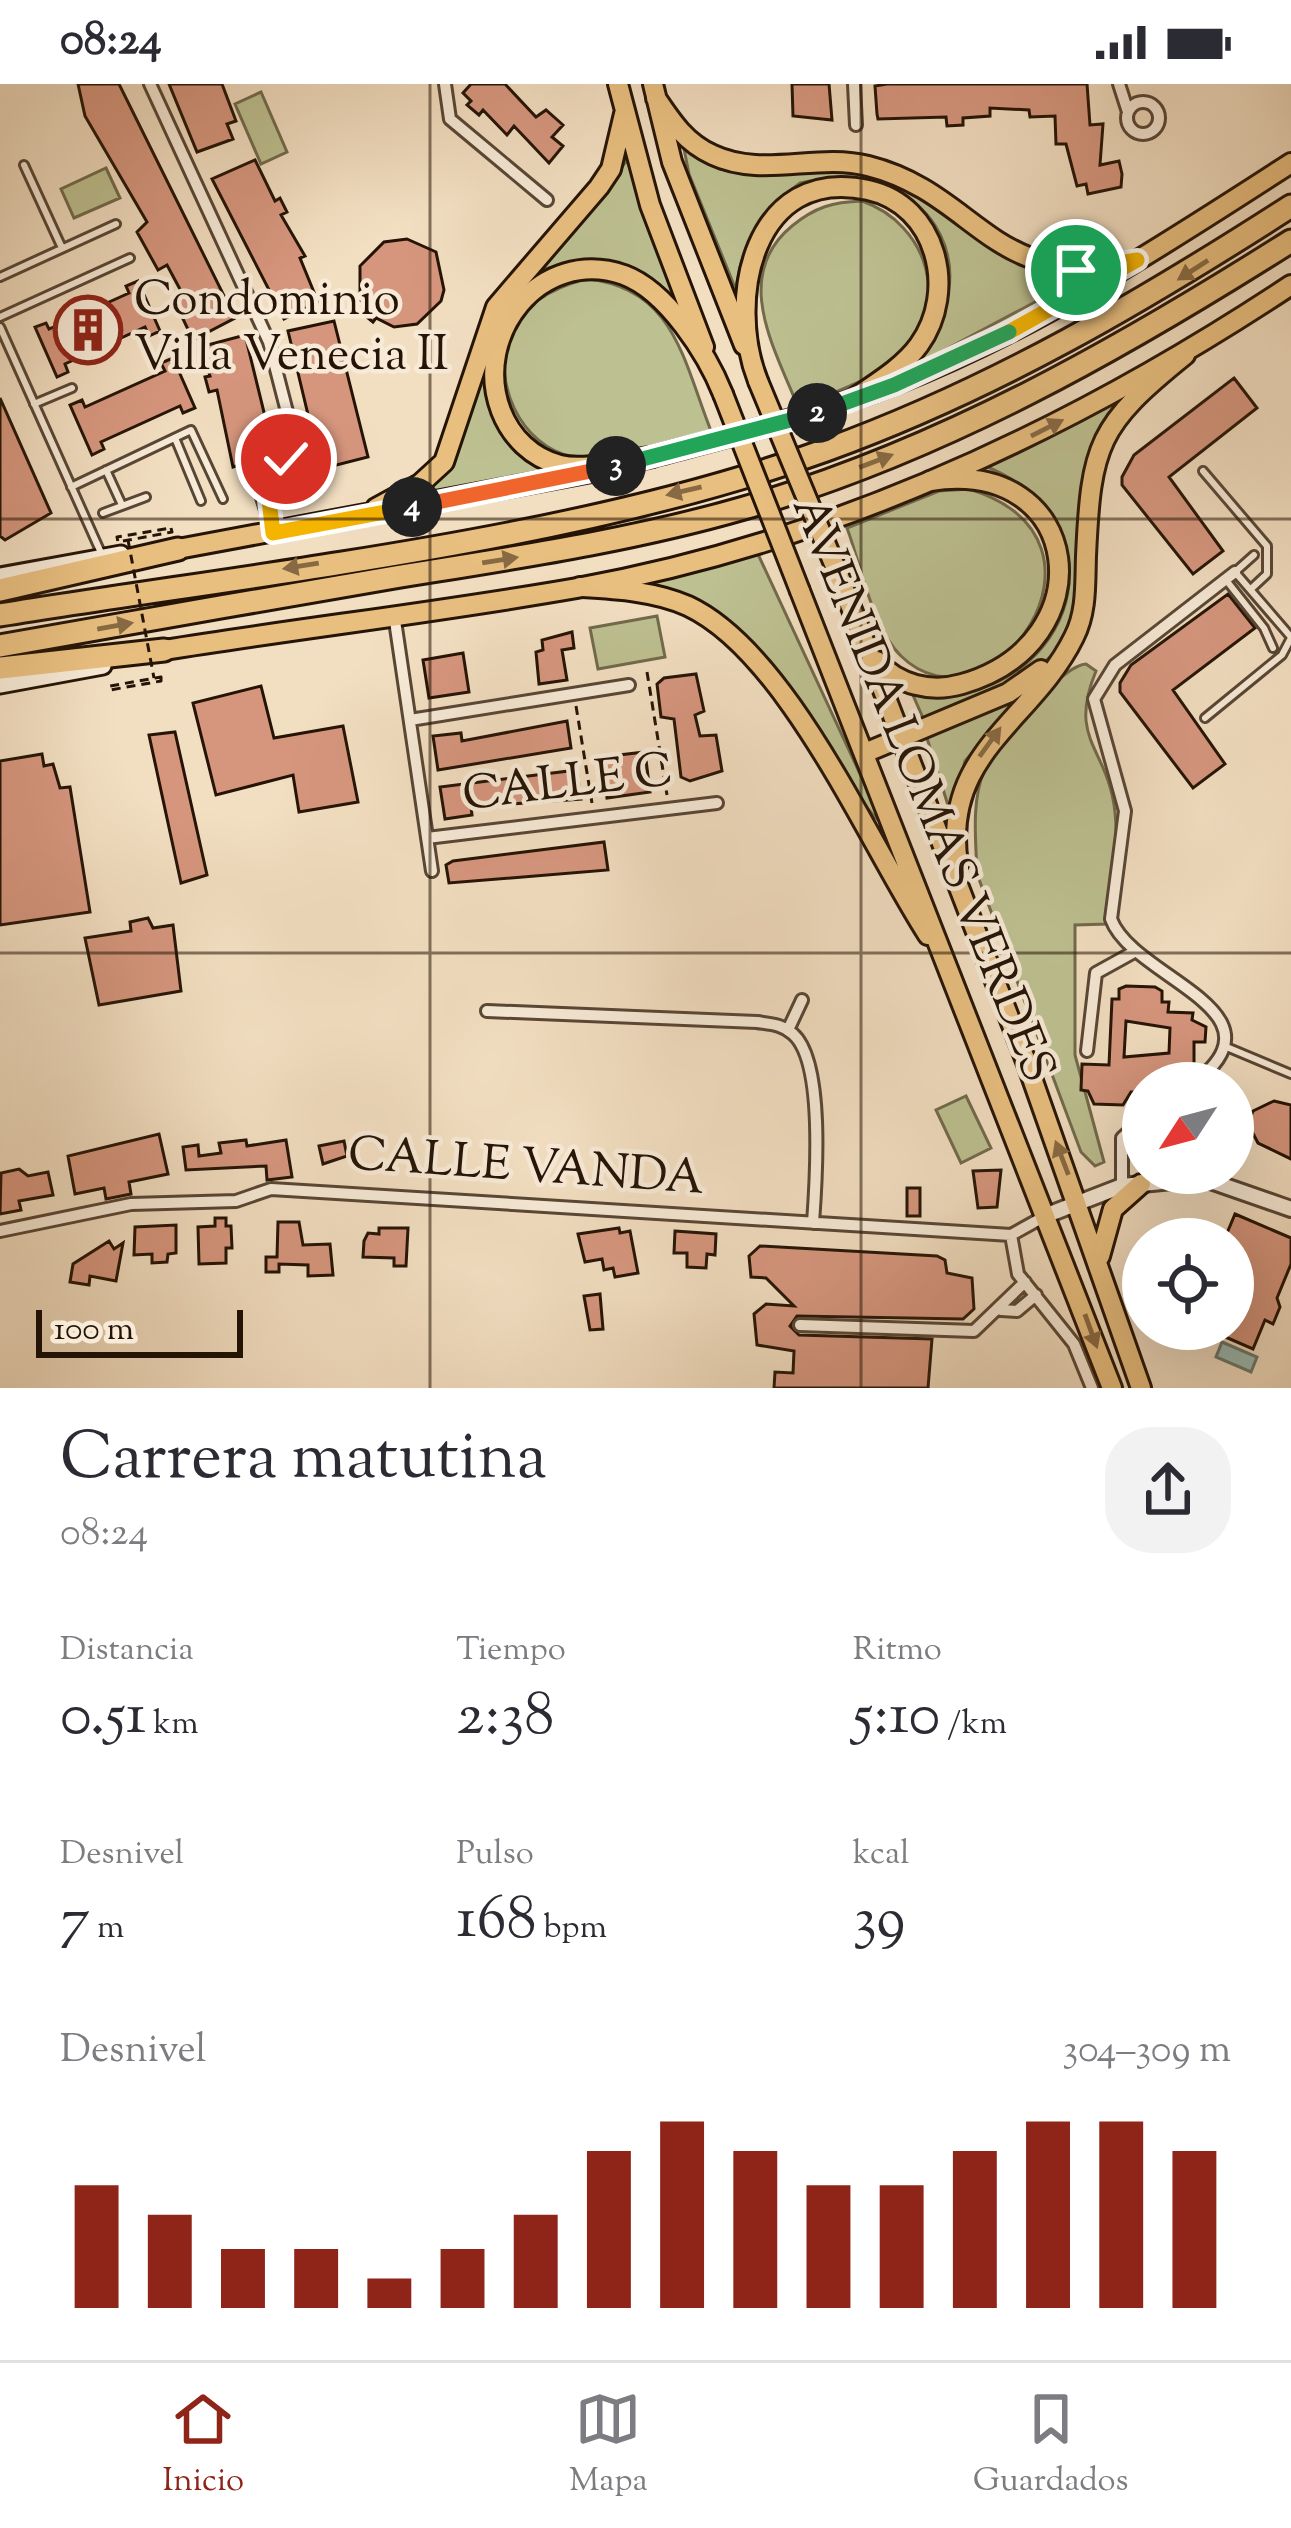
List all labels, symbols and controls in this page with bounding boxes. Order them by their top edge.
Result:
text: 08:24 [60,10,162,75]
pin [1025,219,1127,321]
icon: arrive [1043,237,1109,303]
one-way arrow [1176,258,1209,280]
place label: Condominio Villa Venecia II [134,268,449,392]
building icon: Condominio Villa Venecia II [53,295,123,365]
pin: 2 [787,383,847,443]
text: 2 [809,389,825,437]
pin [235,408,337,510]
one-way arrow [1030,418,1064,438]
icon: check [253,426,319,492]
pin: 3 [586,436,646,496]
text: 3 [609,442,623,490]
one-way arrow [858,451,894,469]
pin: 4 [382,477,442,537]
one-way arrow [665,482,702,501]
text: 4 [404,483,420,531]
street label: AVENIDA LOMAS VERDES [772,486,1070,1094]
one-way arrow [481,551,519,569]
one-way arrow [282,556,319,575]
one-way arrow [97,616,135,635]
one-way arrow [978,726,1002,758]
street label: CALLE C [459,738,677,832]
north arrow [1122,1062,1254,1194]
map controls [1122,1062,1254,1350]
street label: CALLE VANDA [346,1122,706,1216]
one-way arrow [1052,1140,1070,1176]
button: locate [1122,1218,1254,1350]
scale bar [36,1304,243,1357]
text: 100 m [54,1307,134,1355]
one-way arrow [1082,1313,1101,1349]
text: Carrera matutina [60,1414,547,1509]
button: share [1105,1427,1231,1553]
text: 08:24 [60,1507,148,1563]
text: Distancia [60,1627,194,1675]
text: Tiempo [456,1627,566,1675]
text: Ritmo [853,1627,942,1675]
text: 0.51 [60,1675,146,1762]
text: 2:38 [456,1675,554,1762]
text: 5:10 [853,1675,940,1762]
text: km [146,1701,198,1749]
text: /km [940,1701,1007,1749]
text: Desnivel [60,1831,184,1879]
text: Pulso [456,1831,534,1879]
text: kcal [853,1831,909,1879]
text: 7 [60,1879,90,1966]
text: 168 [456,1879,537,1966]
text: 39 [853,1879,906,1966]
text: m [90,1905,124,1953]
text: bpm [537,1905,607,1953]
text: Desnivel [60,2024,206,2080]
text: 304–309 m [1063,2024,1231,2080]
tab: Inicio [162,2386,244,2506]
tab: Mapa [569,2386,648,2506]
tab: Guardados [973,2386,1129,2506]

